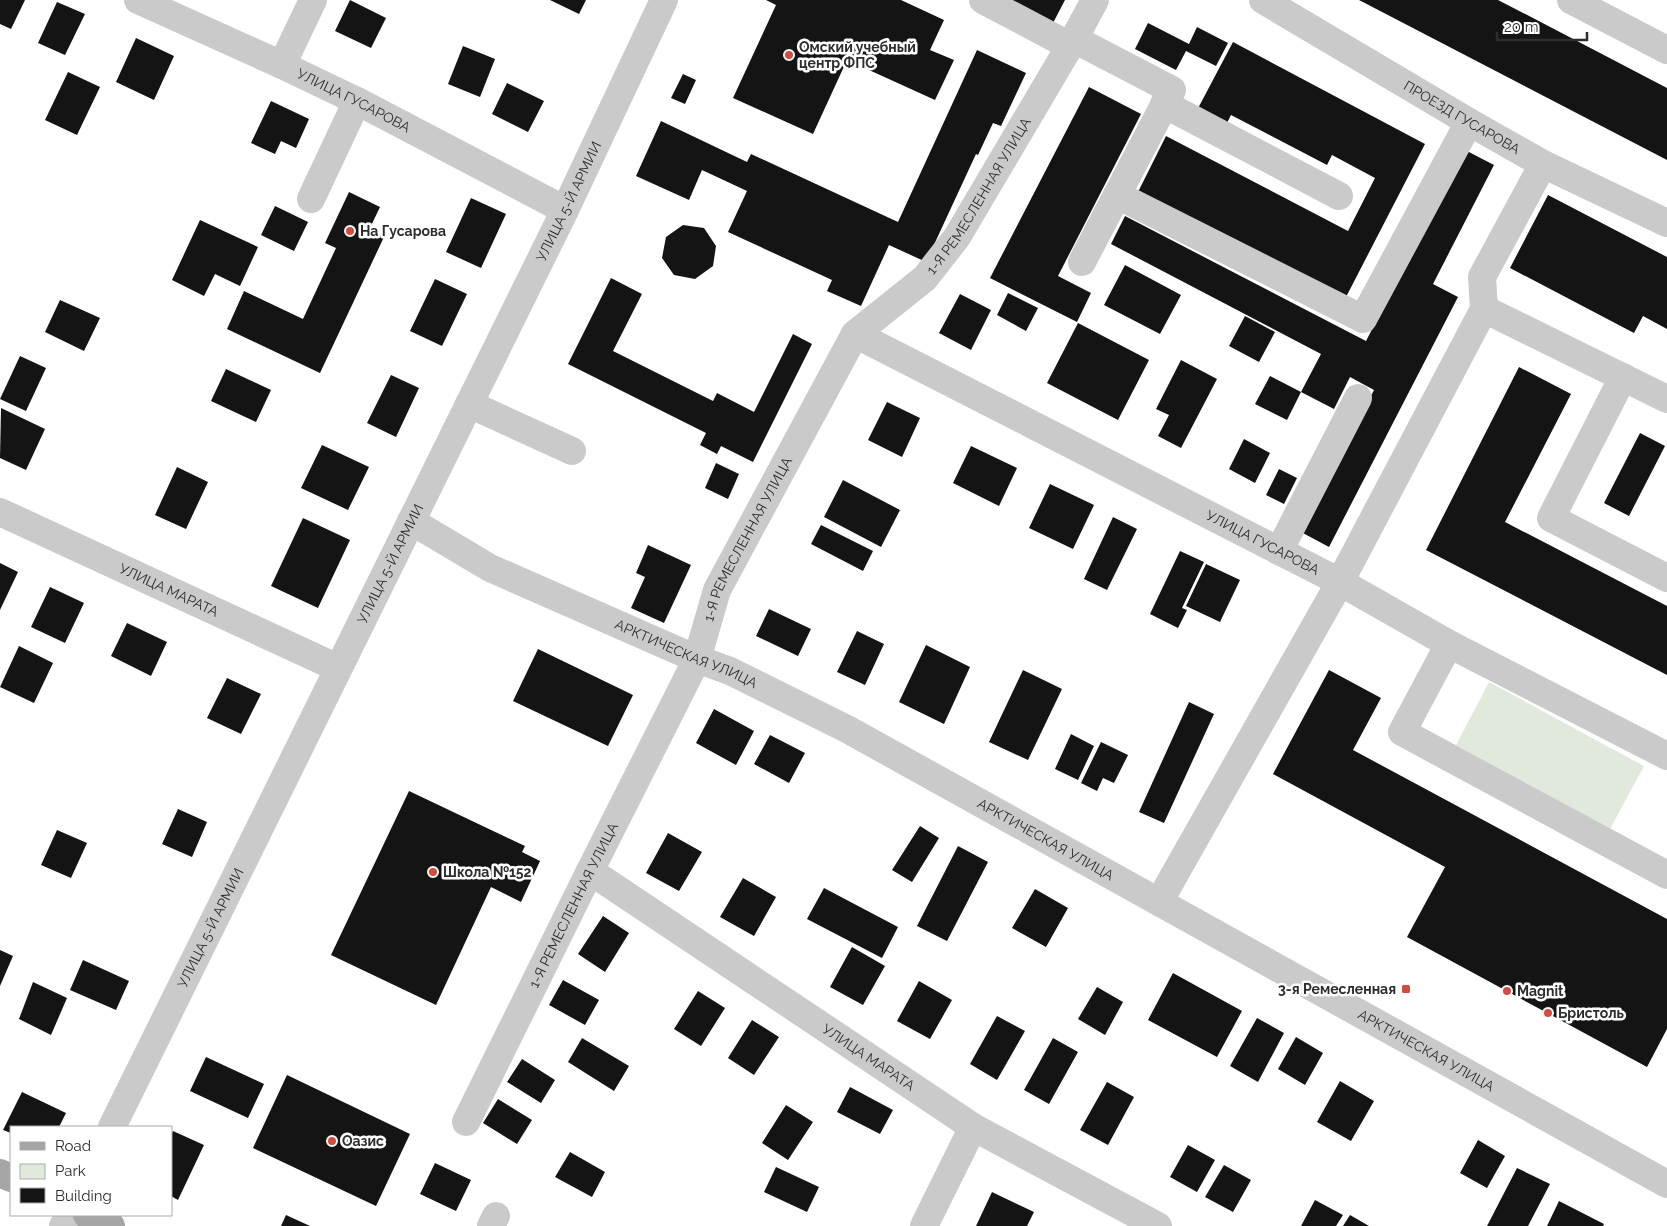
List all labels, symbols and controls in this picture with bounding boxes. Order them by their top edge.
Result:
scale bar [1497,10,1587,42]
text: 20 m [1504,18,1539,36]
place label: Омский учебный центр ФПС [799,39,916,71]
marker: Омский учебный центр ФПС [783,49,795,61]
street label: УЛИЦА ГУСАРОВА [294,65,414,136]
street label: ПРОЕЗД ГУСАРОВА [1401,77,1523,158]
street label: 1-Я РЕМЕСЛЕННАЯ УЛИЦА [923,114,1034,277]
street label: УЛИЦА 5-Й АРМИИ [533,139,604,264]
place label: На Гусарова [360,223,446,239]
marker: На Гусарова [344,225,356,237]
street label: 1-Я РЕМЕСЛЕННАЯ УЛИЦА [700,454,795,623]
street label: УЛИЦА 5-Й АРМИИ [354,502,426,626]
street label: УЛИЦА ГУСАРОВА [1204,507,1323,578]
street label: УЛИЦА МАРАТА [117,560,222,620]
street label: АРКТИЧЕСКАЯ УЛИЦА [613,616,760,691]
street label: АРКТИЧЕСКАЯ УЛИЦА [975,795,1117,884]
street label: 1-Я РЕМЕСЛЕННАЯ УЛИЦА [526,819,621,990]
place label: Школа №152 [443,864,532,880]
street label: УЛИЦА 5-Й АРМИИ [174,866,247,990]
marker: Школа №152 [427,866,439,878]
place label: 3-я Ремесленная [1278,981,1396,997]
marker: 3-я Ремесленная [1400,983,1412,995]
place label: Magnit [1517,983,1564,999]
marker: Magnit [1501,985,1513,997]
place label: Бристоль [1558,1005,1624,1021]
street label: АРКТИЧЕСКАЯ УЛИЦА [1355,1006,1497,1095]
marker: Бристоль [1542,1007,1554,1019]
street label: УЛИЦА МАРАТА [819,1021,918,1094]
legend [10,1126,172,1216]
place label: Оазис [342,1133,384,1149]
marker: Оазис [326,1135,338,1147]
text: Road [55,1137,91,1155]
text: Park [55,1162,86,1180]
text: Building [55,1187,112,1205]

